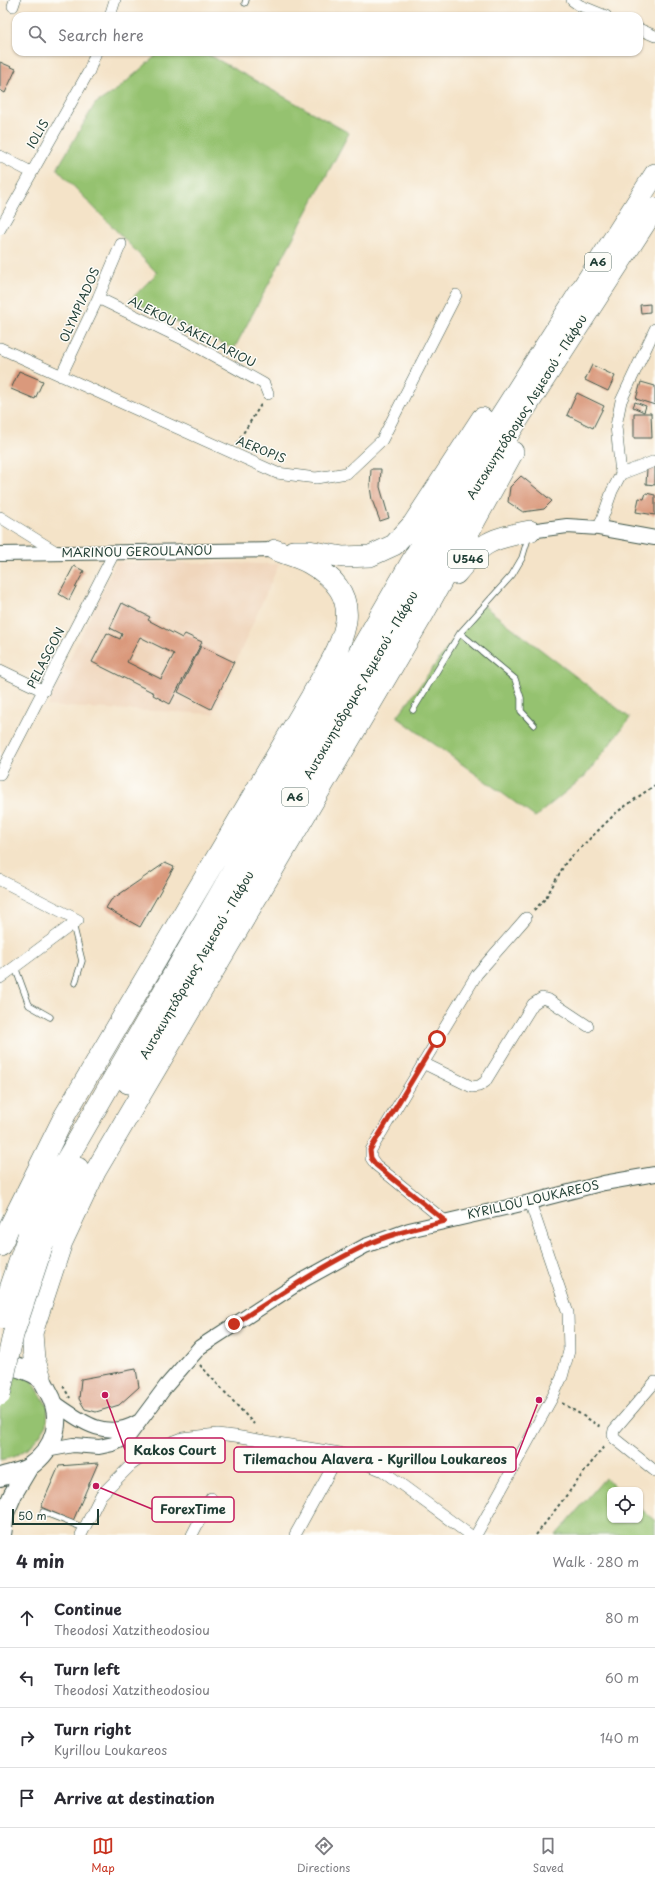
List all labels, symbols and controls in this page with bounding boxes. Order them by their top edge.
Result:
search box [12,12,643,56]
icon: search [26,23,48,45]
text: Search here [58,23,144,46]
street label: IOLIS [22,115,53,152]
road number: A6 [585,253,611,271]
street label: OLYMPIADOS [55,264,104,345]
street label: ALEKOU SAKELLARIOU [125,291,259,371]
street label: Αυτοκινητόδρομος Λεμεσού - Πάφου [462,311,591,502]
street label: AEROPIS [234,431,289,467]
street label: MARINOU GEROULANOU [61,541,213,561]
road number: U546 [448,550,488,568]
street label: Αυτοκινητόδρομος Λεμεσού - Πάφου [299,587,422,782]
street label: PELASGON [22,624,68,691]
road number: A6 [282,788,308,806]
street label: Αυτοκινητόδρομος Λεμεσού - Πάφου [135,867,258,1062]
route start [428,1030,446,1048]
street label: KYRILLOU LOUKAREOS [465,1175,601,1223]
route end [225,1315,243,1333]
callout: Kakos Court [125,1438,225,1463]
text: Kakos Court [133,1440,217,1459]
callout: Tilemachou Alavera - Kyrillou Loukareos [234,1447,516,1472]
text: Tilemachou Alavera - Kyrillou Loukareos [243,1449,507,1468]
map controls [607,1487,643,1523]
button: locate [607,1487,643,1523]
callout: ForexTime [152,1497,234,1522]
text: ForexTime [160,1499,226,1518]
scale bar [12,1507,99,1526]
text: 50 m [18,1507,47,1524]
text: 4 min [16,1548,64,1574]
text: Walk · 280 m [552,1552,639,1571]
text: Continue [54,1597,122,1620]
icon: ahead [16,1607,38,1629]
text: 80 m [605,1608,639,1627]
text: Theodosi Xatzitheodosiou [54,1620,210,1639]
text: Turn left [54,1657,120,1680]
icon: left [16,1667,38,1689]
text: 60 m [605,1668,639,1687]
text: Theodosi Xatzitheodosiou [54,1680,210,1699]
text: Turn right [54,1717,131,1740]
icon: right [16,1727,38,1749]
text: 140 m [600,1728,639,1747]
text: Kyrillou Loukareos [54,1740,167,1759]
text: Arrive at destination [54,1786,215,1809]
icon: arrive [16,1787,38,1809]
tab: Map [91,1835,115,1876]
tab: Directions [297,1835,350,1876]
tab: Saved [533,1835,564,1876]

